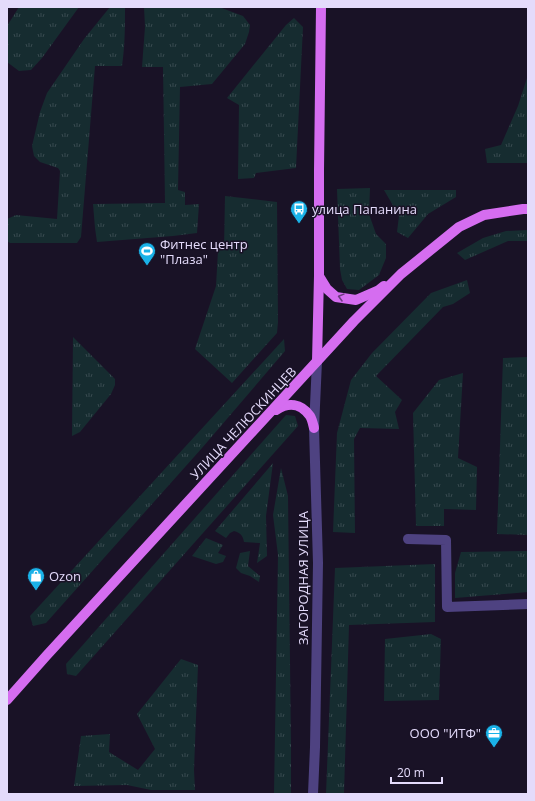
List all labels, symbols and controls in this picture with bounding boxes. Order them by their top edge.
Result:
bus stop icon: улица Папанина [289,199,309,224]
place label: улица Папанина [312,200,417,218]
place label: Фитнес центр "Плаза" [160,235,248,268]
sports icon: Фитнес центр "Плаза" [137,241,157,266]
one-way arrow [338,294,345,302]
street label: УЛИЦА ЧЕЛЮСКИНЦЕВ [186,363,300,483]
street label: ЗАГОРОДНАЯ УЛИЦА [294,510,312,645]
shop icon: Ozon [26,566,46,591]
place label: Ozon [49,567,81,585]
office icon: ООО "ИТФ" [484,723,504,748]
place label: ООО "ИТФ" [410,724,481,742]
scale bar [391,759,442,785]
text: 20 m [397,764,425,781]

